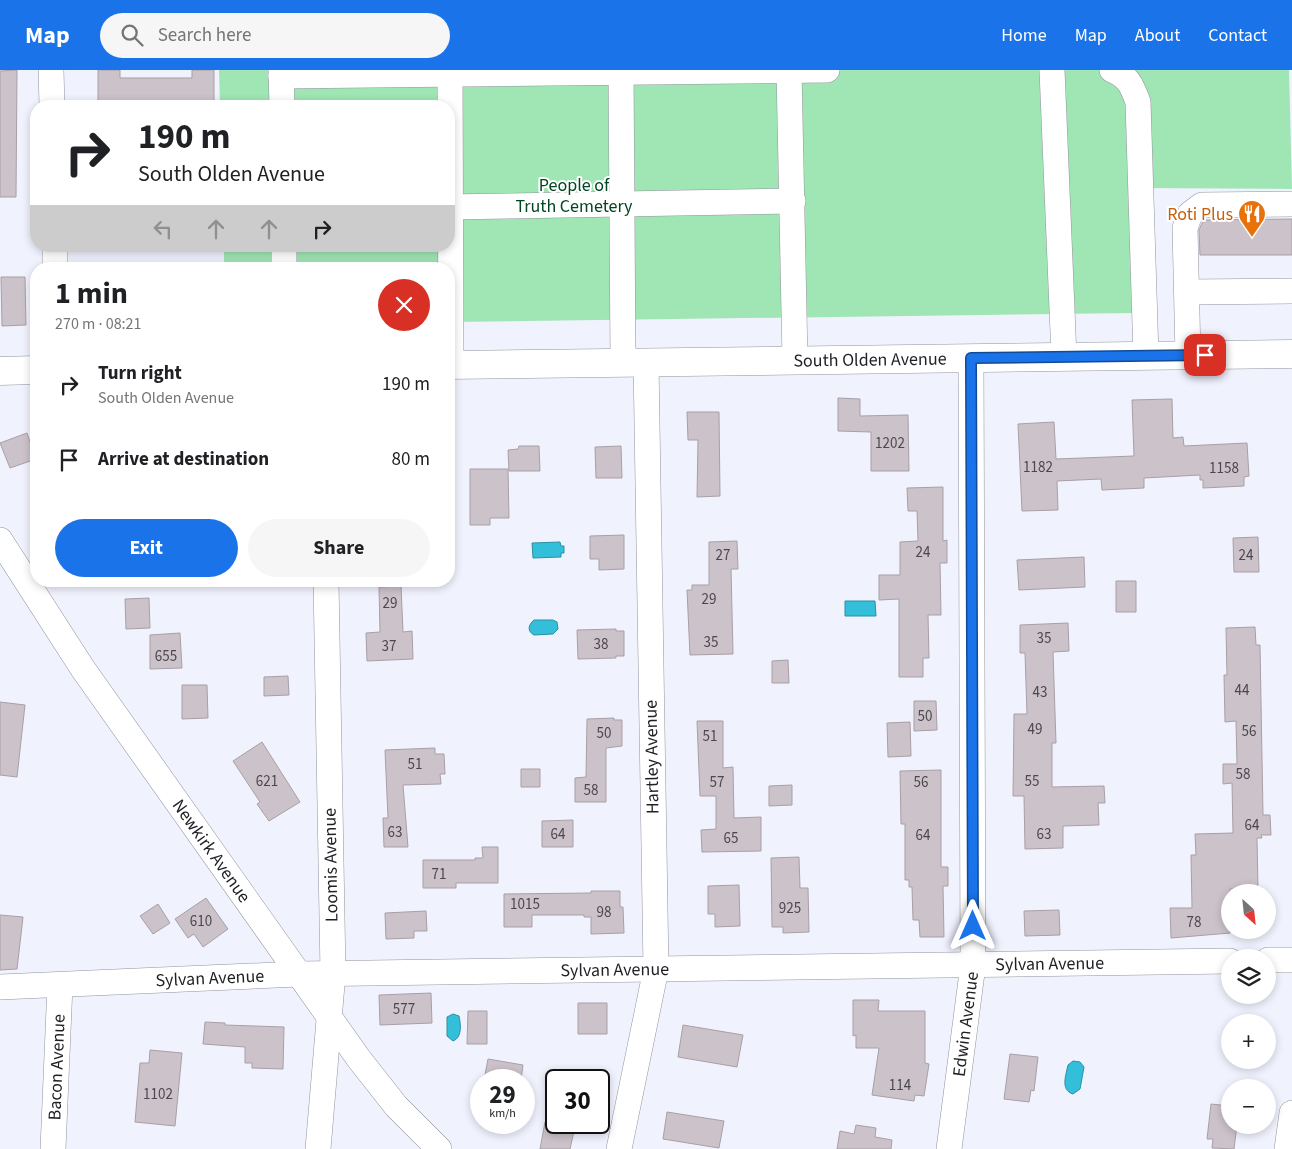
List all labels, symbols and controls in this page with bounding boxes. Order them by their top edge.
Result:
search box [100,13,450,58]
text: Map [25,18,70,53]
icon: search [118,21,146,49]
text: Search here [158,22,251,49]
text: Home [1001,23,1047,48]
text: Map [1075,23,1107,48]
text: About [1135,23,1180,48]
text: Contact [1208,23,1267,48]
text: 190 m [138,112,230,162]
icon: right [55,120,120,185]
text: South Olden Avenue [138,158,325,190]
park label: People of Truth Cemetery [515,173,633,219]
restaurant icon: Roti Plus [1237,199,1267,238]
place label: Roti Plus [1167,202,1233,227]
icon: left [149,215,177,243]
icon: ahead [202,215,230,243]
icon: ahead [255,215,283,243]
icon: right [308,215,336,243]
text: 1 min [55,272,128,315]
button: close [378,279,430,331]
text: 270 m · 08:21 [55,313,142,335]
pin [1184,334,1226,376]
icon: arrive [1191,341,1219,369]
street label: South Olden Avenue [793,346,947,373]
text: Turn right [98,360,182,387]
icon: right [55,371,83,399]
text: 190 m [382,371,430,398]
text: South Olden Avenue [98,387,234,409]
house number: 1202 [875,433,905,454]
icon: arrive [55,446,83,474]
text: Arrive at destination [98,446,269,473]
text: 80 m [392,446,430,473]
house number: 1182 [1023,457,1053,478]
house number: 1158 [1209,458,1239,479]
button: Exit [55,519,238,577]
button: Share [248,519,430,577]
house number: 24 [916,542,931,563]
house number: 27 [716,545,730,566]
house number: 24 [1239,545,1254,566]
house number: 29 [702,589,716,610]
house number: 29 [383,593,397,614]
house number: 35 [1037,628,1051,649]
house number: 35 [704,632,718,653]
house number: 38 [594,634,608,655]
house number: 37 [382,636,396,657]
house number: 655 [155,646,177,667]
house number: 44 [1235,680,1250,701]
house number: 43 [1033,682,1047,703]
street label: Hartley Avenue [639,700,665,814]
house number: 50 [918,706,932,727]
house number: 49 [1028,719,1042,740]
house number: 56 [1242,721,1256,742]
house number: 50 [597,723,611,744]
house number: 51 [703,726,717,747]
house number: 51 [408,754,422,775]
house number: 58 [1236,764,1250,785]
house number: 621 [256,771,278,792]
house number: 55 [1025,771,1039,792]
house number: 57 [710,772,724,793]
house number: 56 [914,772,928,793]
house number: 58 [584,780,598,801]
street label: Newkirk Avenue [166,794,257,907]
street label: Loomis Avenue [318,808,344,922]
house number: 64 [1245,815,1260,836]
house number: 63 [388,822,402,843]
house number: 64 [551,824,566,845]
house number: 63 [1037,824,1051,845]
house number: 64 [916,825,931,846]
house number: 65 [724,828,738,849]
house number: 71 [432,864,446,885]
north arrow [1221,884,1276,939]
map controls [1221,884,1276,1134]
house number: 1015 [510,894,540,915]
house number: 925 [779,898,801,919]
position arrow [946,899,998,951]
house number: 98 [597,902,611,923]
house number: 610 [190,911,212,932]
house number: 78 [1187,912,1201,933]
button: layers [1221,949,1276,1004]
street label: Sylvan Avenue [995,950,1104,977]
street label: Sylvan Avenue [560,956,669,983]
street label: Sylvan Avenue [155,963,265,993]
street label: Edwin Avenue [946,970,985,1078]
house number: 577 [393,999,415,1020]
street label: Bacon Avenue [42,1013,71,1121]
button: + [1221,1014,1276,1069]
speed limit sign: 30 [545,1069,610,1134]
house number: 114 [889,1075,912,1096]
text: 29 [489,1077,516,1113]
button: − [1221,1079,1276,1134]
house number: 1102 [143,1084,173,1105]
text: km/h [489,1105,516,1122]

